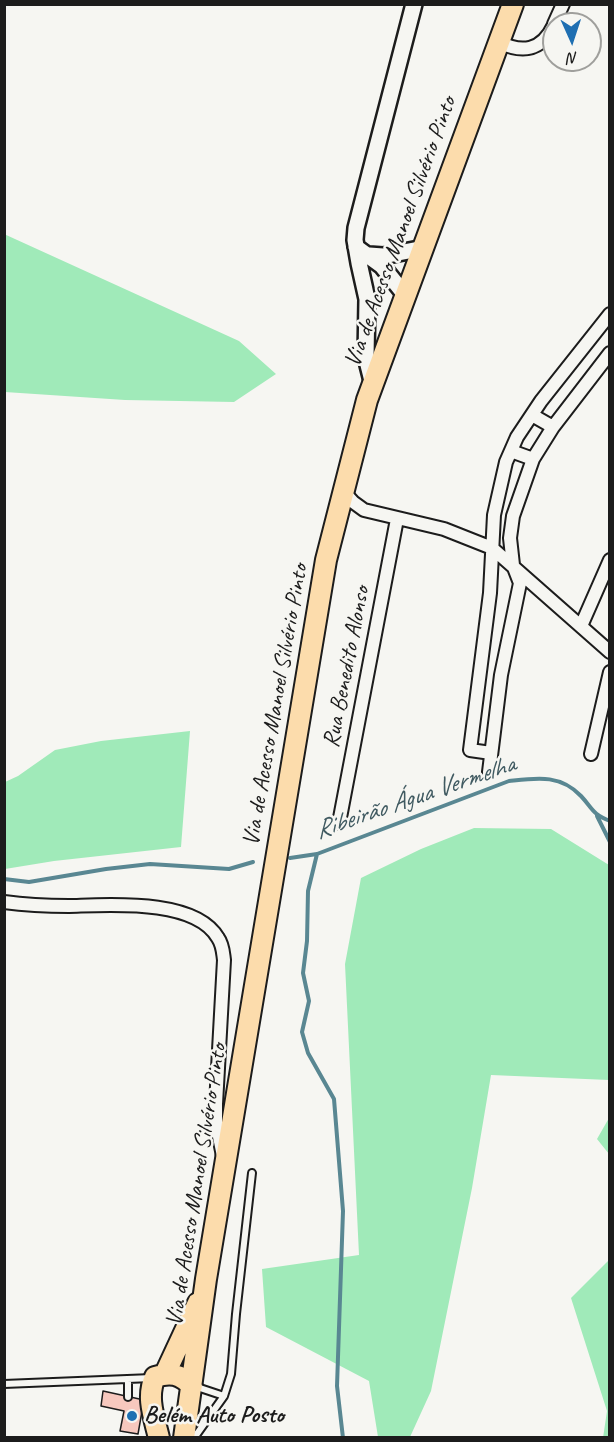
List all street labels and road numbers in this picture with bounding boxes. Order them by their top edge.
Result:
street label: Via de Acesso Manoel Silvério Pinto [339,93,463,371]
street label: Via de Acesso Manoel Silvério Pinto [237,562,315,848]
street label: Rua Benedito Alonso [317,584,377,750]
street label: Via de Acesso Manoel Silvério Pinto [160,1042,234,1328]

